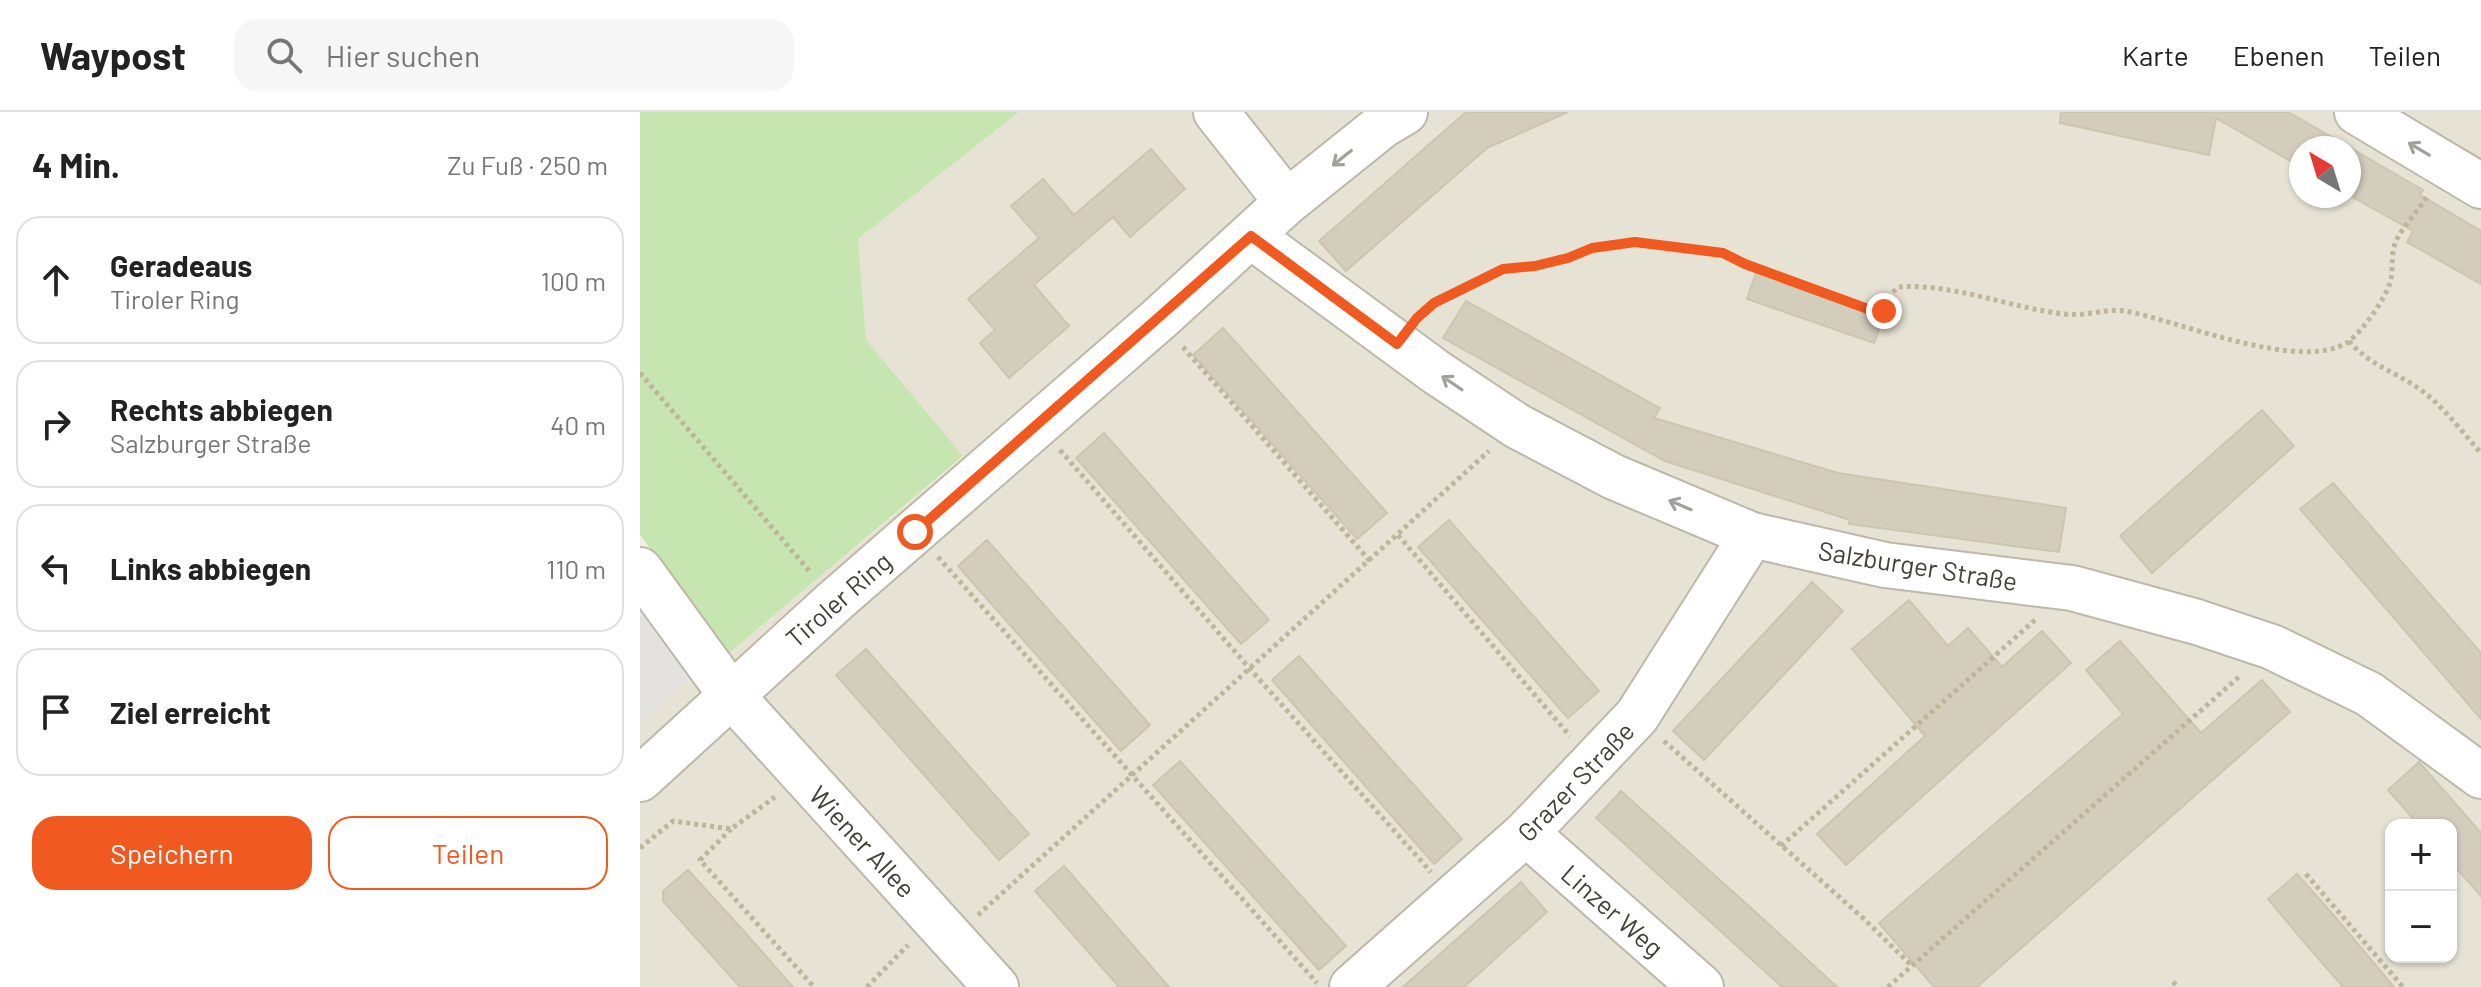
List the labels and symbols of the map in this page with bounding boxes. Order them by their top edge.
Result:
north arrow [2289,136,2361,208]
one-way arrow [2408,141,2431,157]
one-way arrow [1332,149,1353,167]
route end [1866,293,1902,329]
one-way arrow [1441,375,1463,391]
one-way arrow [1668,497,1693,511]
route start [897,514,933,550]
street label: Salzburger Straße [1816,534,2020,596]
street label: Tiroler Ring [779,545,897,653]
street label: Grazer Straße [1510,715,1640,847]
street label: Wiener Allee [804,779,922,903]
street label: Linzer Weg [1556,857,1670,963]

